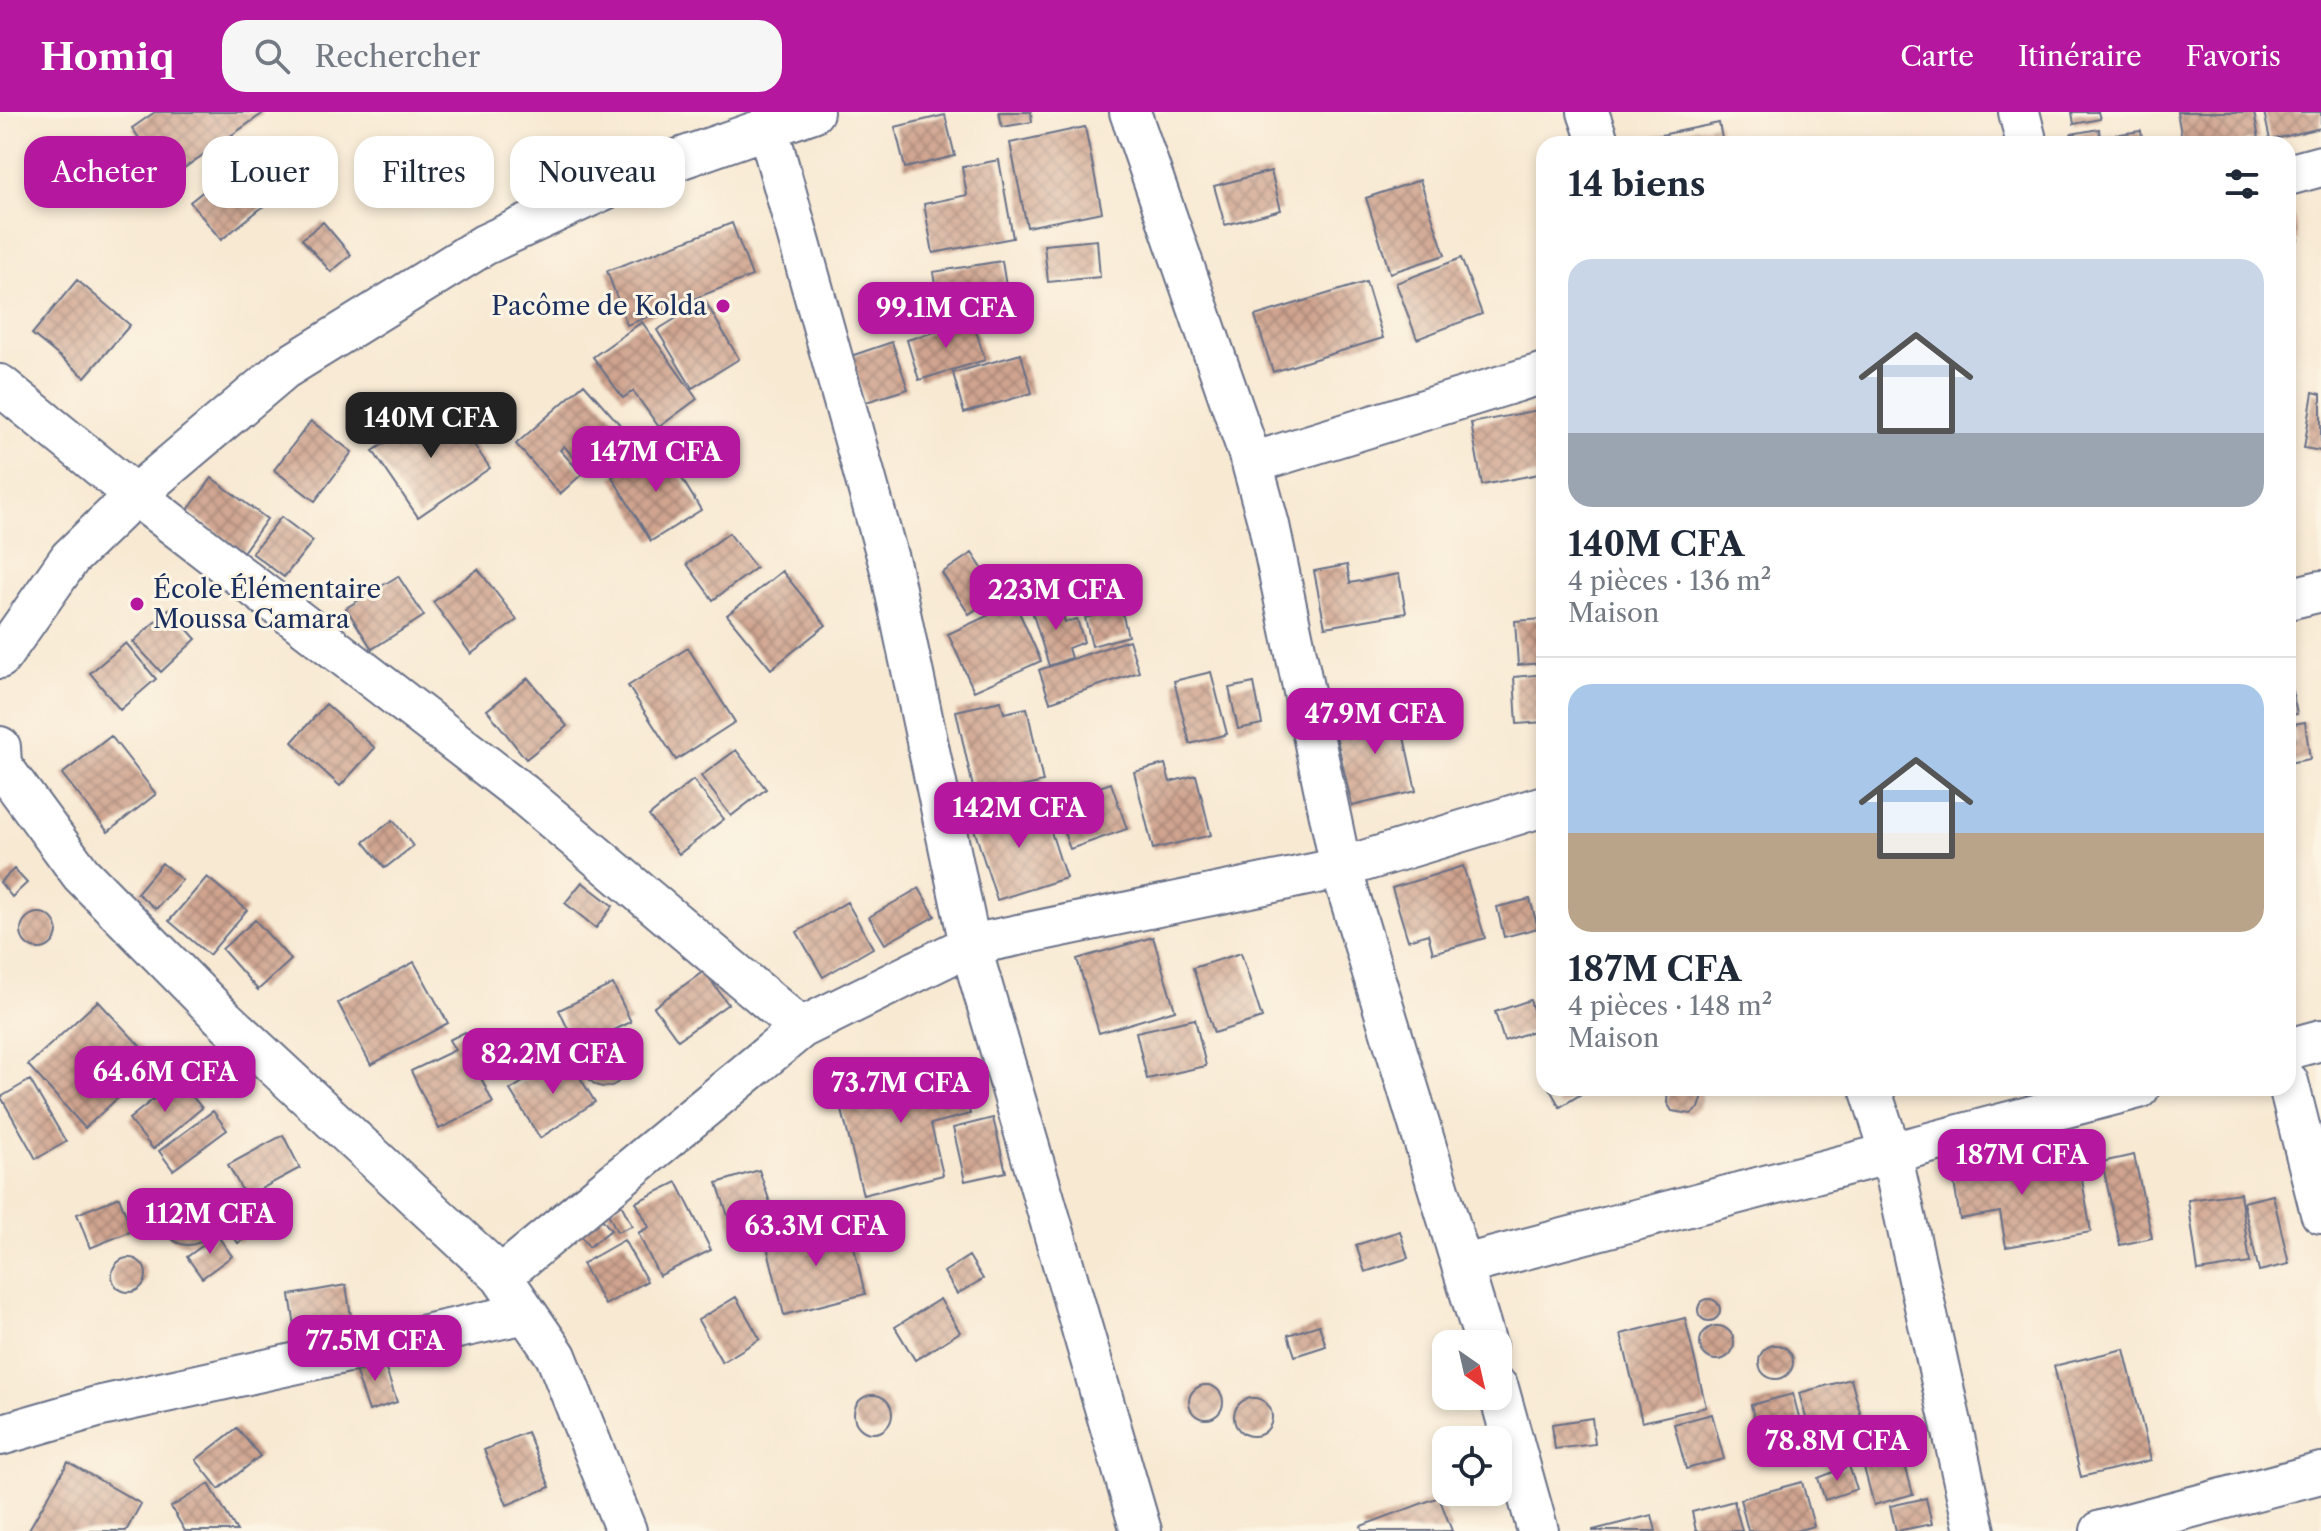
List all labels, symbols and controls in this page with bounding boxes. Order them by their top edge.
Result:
search box [222,20,782,92]
text: Homiq [40,33,174,80]
icon: search [250,34,294,78]
text: Rechercher [314,38,481,75]
text: Carte [1900,39,1974,73]
text: Itinéraire [2018,39,2142,73]
text: Favoris [2186,39,2281,73]
chip: Acheter [24,136,186,208]
chip: Louer [202,136,338,208]
chip: Filtres [354,136,494,208]
chip: Nouveau [510,136,685,208]
icon: filters [2220,162,2264,206]
text: 14 biens [1568,163,1706,205]
pin: 99.1M CFA [854,282,1038,350]
place label: Pacôme de Kolda [491,290,707,322]
text: 99.1M CFA [876,292,1016,324]
marker: Pacôme de Kolda [714,297,732,315]
icon: home [1844,311,1988,455]
pin: 140M CFA [348,392,514,460]
text: 140M CFA [364,402,498,434]
pin: 147M CFA [573,426,739,494]
text: 147M CFA [590,436,722,468]
text: 140M CFA [1568,523,1744,565]
pin: 223M CFA [973,564,1139,632]
text: 4 pièces · 136 m² [1568,565,1771,597]
place label: École Élémentaire Moussa Camara [153,573,381,635]
text: 223M CFA [988,574,1124,606]
marker: École Élémentaire Moussa Camara [128,595,146,613]
text: Maison [1568,597,1659,629]
pin: 47.9M CFA [1283,688,1467,756]
text: 47.9M CFA [1305,698,1445,730]
icon: home [1844,736,1988,880]
pin: 142M CFA [936,782,1102,850]
text: 142M CFA [952,792,1086,824]
text: 187M CFA [1568,948,1741,990]
text: 4 pièces · 148 m² [1568,990,1772,1022]
text: Maison [1568,1022,1659,1054]
pin: 82.2M CFA [461,1028,645,1096]
text: 82.2M CFA [480,1038,626,1070]
pin: 64.6M CFA [73,1046,257,1114]
text: 64.6M CFA [93,1056,237,1088]
pin: 73.7M CFA [809,1057,993,1125]
text: 73.7M CFA [831,1067,971,1099]
pin: 187M CFA [1939,1129,2105,1197]
text: 187M CFA [1956,1139,2088,1171]
pin: 112M CFA [127,1188,293,1256]
text: 112M CFA [145,1198,275,1230]
pin: 63.3M CFA [724,1200,908,1268]
text: 63.3M CFA [744,1210,888,1242]
pin: 77.5M CFA [283,1315,467,1383]
text: 77.5M CFA [306,1325,444,1357]
north arrow [1432,1330,1512,1410]
map controls [1432,1330,1512,1506]
pin: 78.8M CFA [1745,1415,1929,1483]
text: 78.8M CFA [1765,1425,1909,1457]
button: locate [1432,1426,1512,1506]

